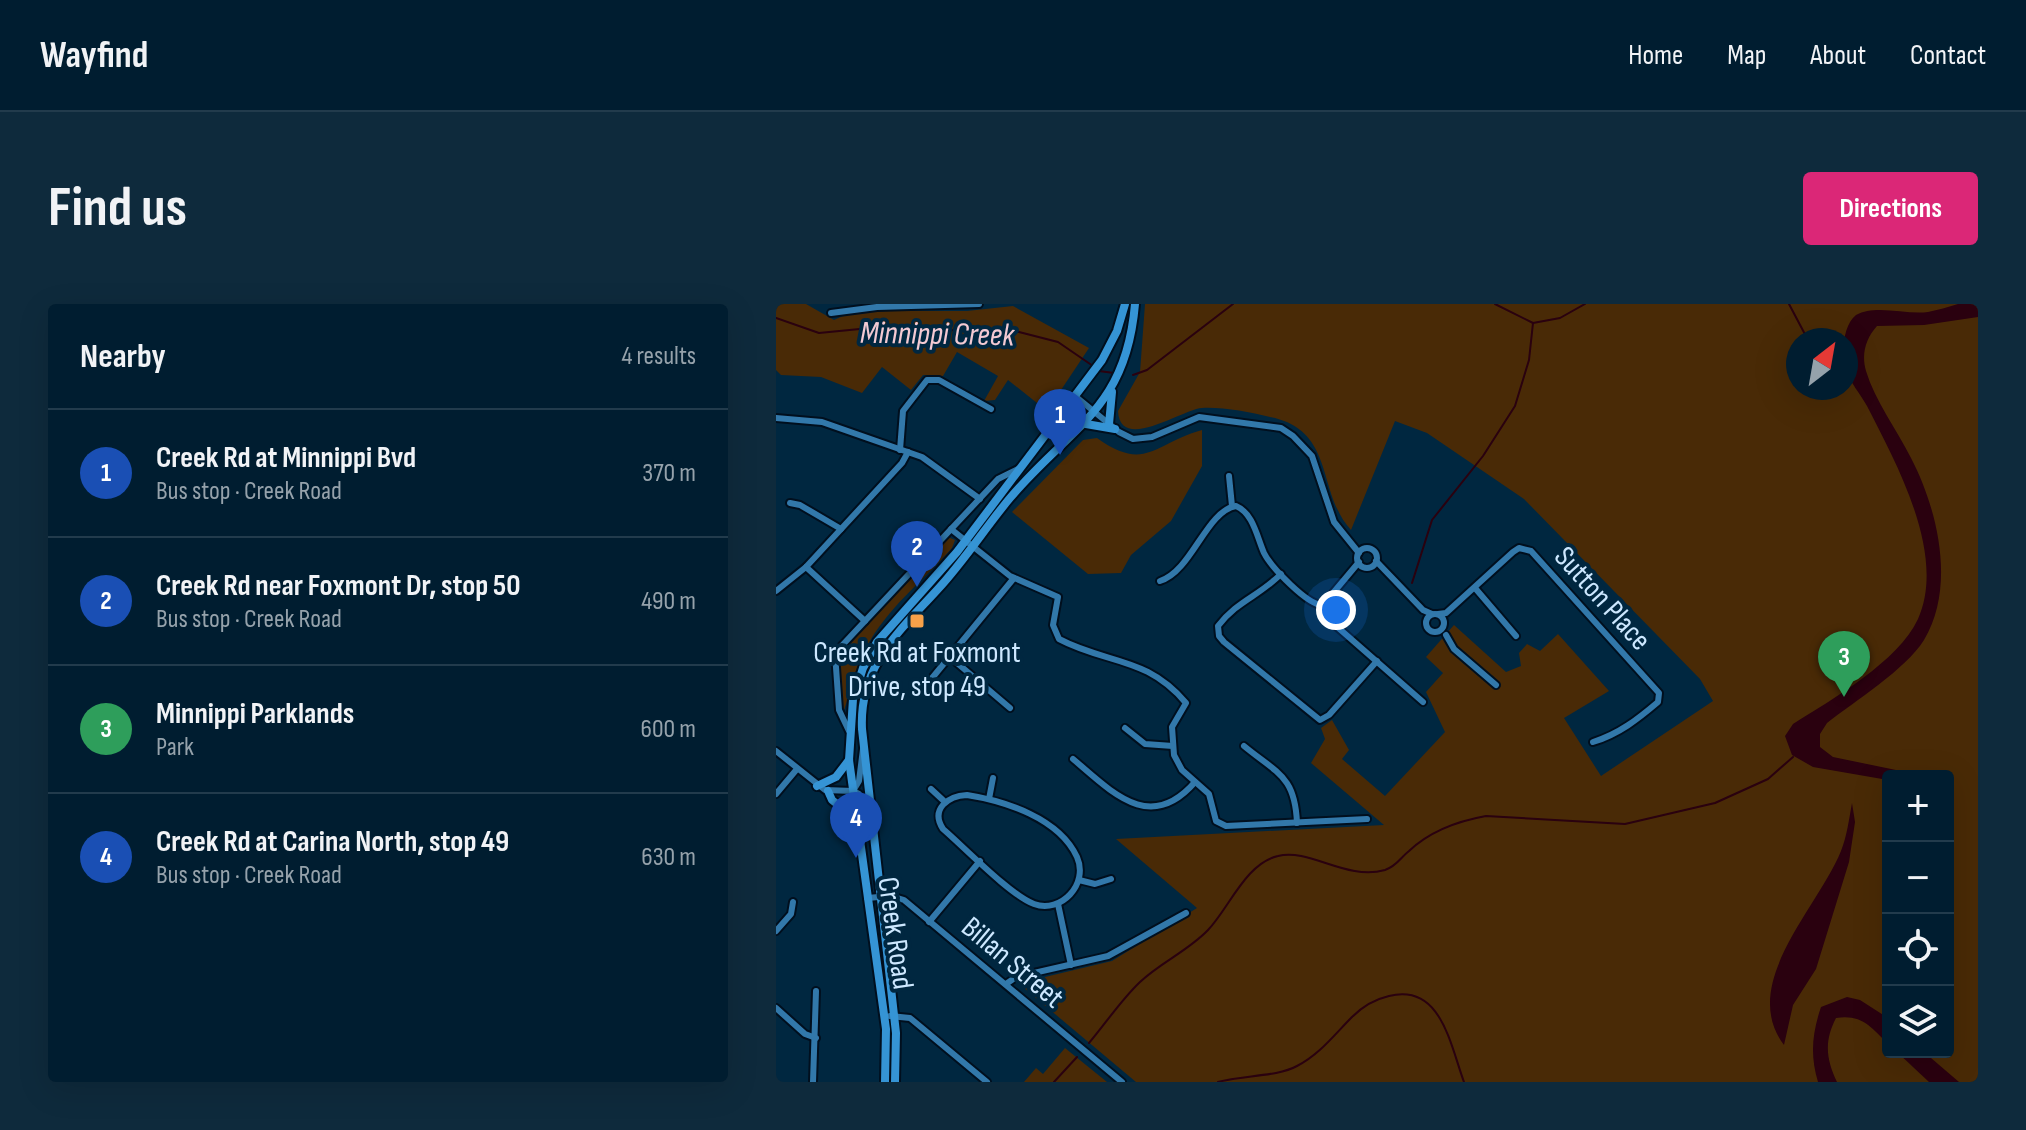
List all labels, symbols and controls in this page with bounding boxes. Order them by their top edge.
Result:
text: Wayfind [40,33,148,78]
text: Home [1628,39,1683,72]
text: Map [1727,39,1766,72]
text: About [1810,39,1866,72]
text: Contact [1910,39,1986,72]
button: Directions [1803,172,1978,245]
text: Find us [48,175,187,242]
water label: Minnippi Creek [859,314,1016,355]
north arrow [1786,328,1858,400]
text: Nearby [80,336,166,377]
text: 4 results [621,341,696,372]
pin: 1 [1034,389,1086,455]
text: Creek Rd at Minnippi Bvd [156,440,416,476]
text: 1 [101,458,111,489]
text: 370 m [642,458,696,489]
text: Bus stop · Creek Road [156,476,342,507]
pin: 2 [891,521,943,587]
street label: Sutton Place [1546,539,1658,658]
text: Creek Rd near Foxmont Dr, stop 50 [156,568,520,604]
text: 2 [100,586,112,617]
text: 490 m [641,586,696,617]
your location [1316,590,1356,630]
text: Bus stop · Creek Road [156,604,342,635]
marker: Creek Rd at Foxmont Drive, stop 49 [908,612,926,630]
pin: 3 [1818,631,1870,697]
place label: Creek Rd at Foxmont Drive, stop 49 [813,635,1021,705]
text: Minnippi Parklands [156,696,354,732]
text: 3 [100,714,112,745]
text: 600 m [641,714,696,745]
text: Park [156,732,194,763]
map controls [1882,770,1954,1058]
button: + [1882,770,1954,842]
pin: 4 [830,792,882,858]
text: Creek Rd at Carina North, stop 49 [156,824,509,860]
text: 4 [100,842,112,873]
text: 630 m [641,842,696,873]
button: − [1882,842,1954,914]
text: Bus stop · Creek Road [156,860,342,891]
street label: Creek Road [869,875,921,992]
street label: Billan Street [954,910,1071,1016]
button: locate [1882,914,1954,986]
button: layers [1882,986,1954,1058]

